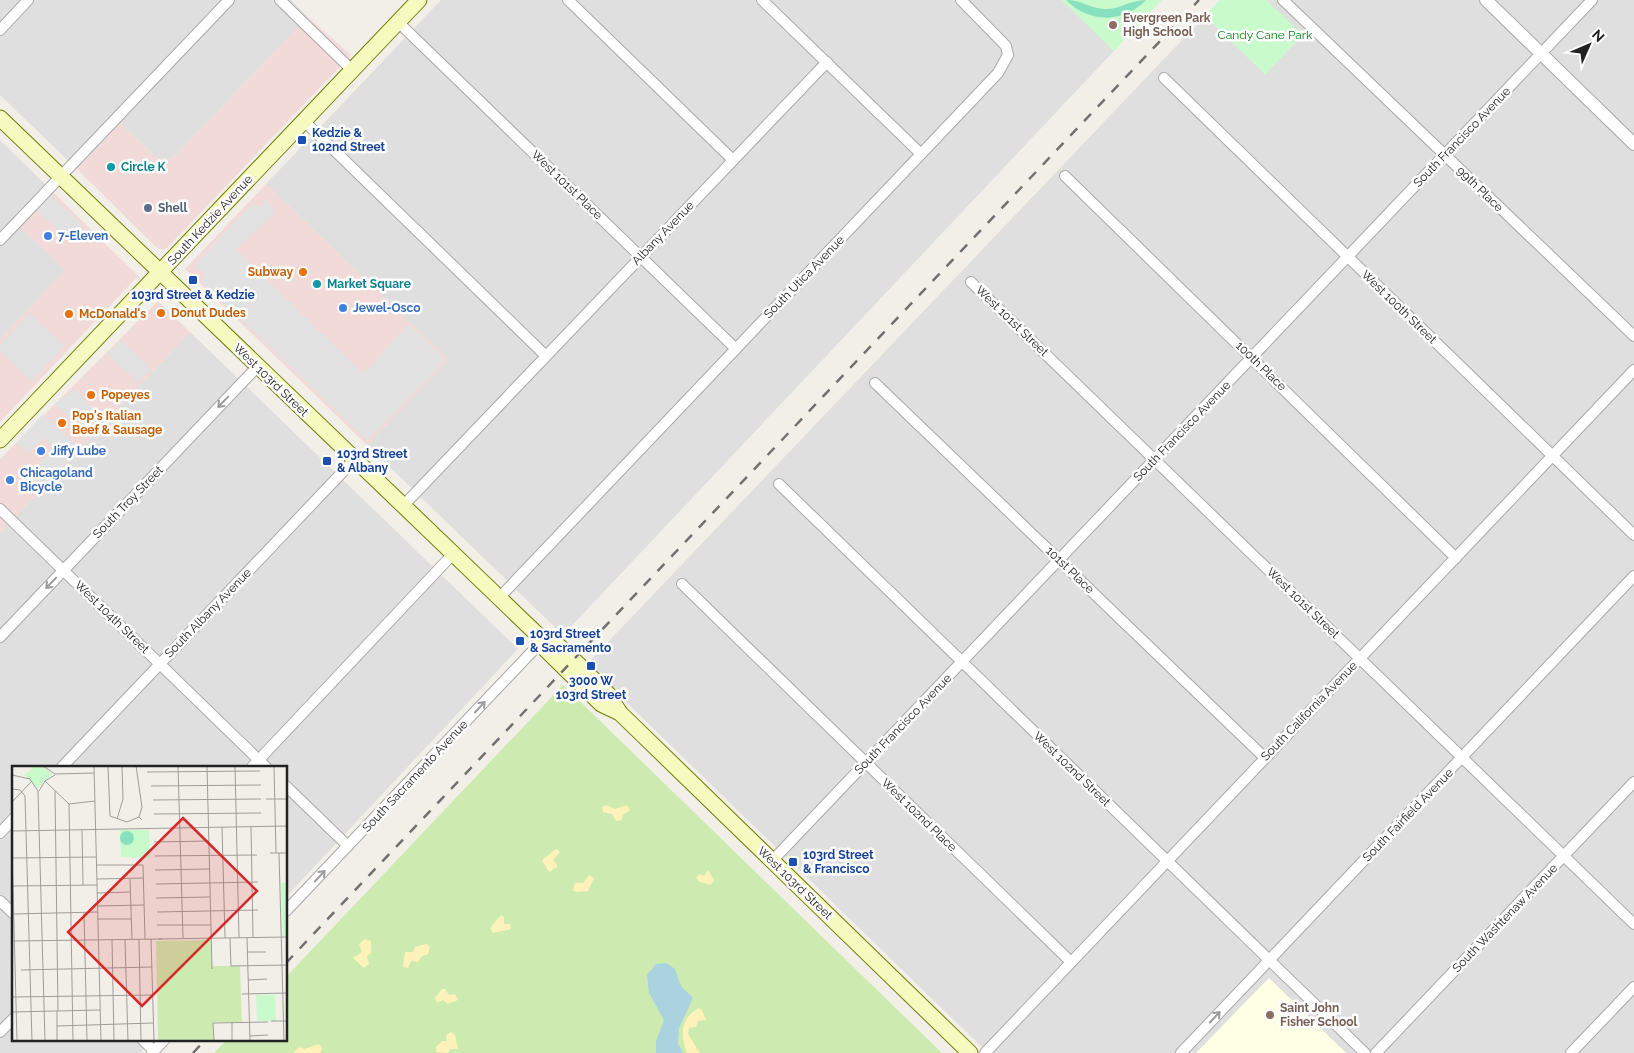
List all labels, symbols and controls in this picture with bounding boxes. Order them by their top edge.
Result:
place label: Evergreen Park High School [1123,11,1211,39]
marker: Evergreen Park High School [1107,19,1119,31]
north arrow [1564,20,1614,70]
text: N [1589,26,1608,45]
park label: Candy Cane Park [1218,28,1313,42]
street label: South Francisco Avenue [1411,84,1513,190]
place label: Kedzie & 102nd Street [312,126,386,154]
marker: Kedzie & 102nd Street [296,134,308,146]
street label: West 101st Place [529,148,605,222]
place label: Circle K [121,160,166,174]
marker: Circle K [105,161,117,173]
street label: 99th Place [1454,163,1506,215]
street label: South Kedzie Avenue [165,172,255,268]
street label: Albany Avenue [629,198,697,268]
place label: Shell [158,201,188,215]
marker: Shell [142,202,154,214]
place label: 7-Eleven [58,229,108,243]
marker: 7-Eleven [42,230,54,242]
street label: South Utica Avenue [761,233,847,321]
place label: Subway [248,265,293,279]
marker: Subway [297,266,309,278]
street label: West 100th Street [1359,268,1439,346]
marker: 103rd Street & Kedzie [187,274,199,286]
place label: Market Square [327,277,411,291]
marker: Market Square [311,278,323,290]
street label: West 101st Street [973,283,1051,359]
place label: 103rd Street & Kedzie [131,288,255,302]
place label: Jewel-Osco [353,301,420,315]
marker: Jewel-Osco [337,302,349,314]
place label: Donut Dudes [171,306,246,320]
place label: McDonald's [79,307,146,321]
marker: Donut Dudes [155,307,167,319]
marker: McDonald's [63,308,75,320]
street label: 100th Place [1233,338,1289,394]
street label: West 103rd Street [231,341,311,419]
street label: South Francisco Avenue [1131,378,1233,484]
place label: Popeyes [101,388,150,402]
marker: Popeyes [85,389,97,401]
one-way arrow [217,396,229,408]
place label: Pop's Italian Beef & Sausage [72,409,162,437]
marker: Pop's Italian Beef & Sausage [56,417,68,429]
place label: Jiffy Lube [51,444,106,458]
marker: Jiffy Lube [35,445,47,457]
place label: 103rd Street & Albany [337,447,408,475]
marker: 103rd Street & Albany [321,455,333,467]
street label: South Troy Street [90,463,166,541]
place label: Chicagoland Bicycle [20,466,93,494]
marker: Chicagoland Bicycle [4,474,16,486]
street label: 101st Place [1043,544,1097,596]
street label: West 101st Street [1264,565,1342,641]
street label: South Albany Avenue [162,566,254,660]
one-way arrow [45,577,57,590]
street label: West 104th Street [72,578,152,656]
place label: 103rd Street & Sacramento [530,627,611,655]
marker: 103rd Street & Sacramento [514,635,526,647]
street label: South California Avenue [1258,659,1360,763]
marker: 3000 W 103rd Street [585,660,597,672]
street label: South Francisco Avenue [852,671,954,777]
place label: 3000 W 103rd Street [556,674,627,702]
one-way arrow [474,701,486,713]
street label: South Sacramento Avenue [360,717,470,835]
street label: West 102nd Street [1031,729,1113,809]
inset map [12,766,288,1040]
street label: South Fairfield Avenue [1360,766,1456,864]
street label: West 102nd Place [879,776,959,854]
street label: West 103rd Street [755,844,835,922]
place label: 103rd Street & Francisco [803,848,874,876]
marker: 103rd Street & Francisco [787,856,799,868]
street label: South Washtenaw Avenue [1450,861,1560,975]
one-way arrow [314,870,326,882]
place label: Saint John Fisher School [1280,1001,1357,1029]
marker: Saint John Fisher School [1264,1009,1276,1021]
one-way arrow [1209,1011,1221,1024]

